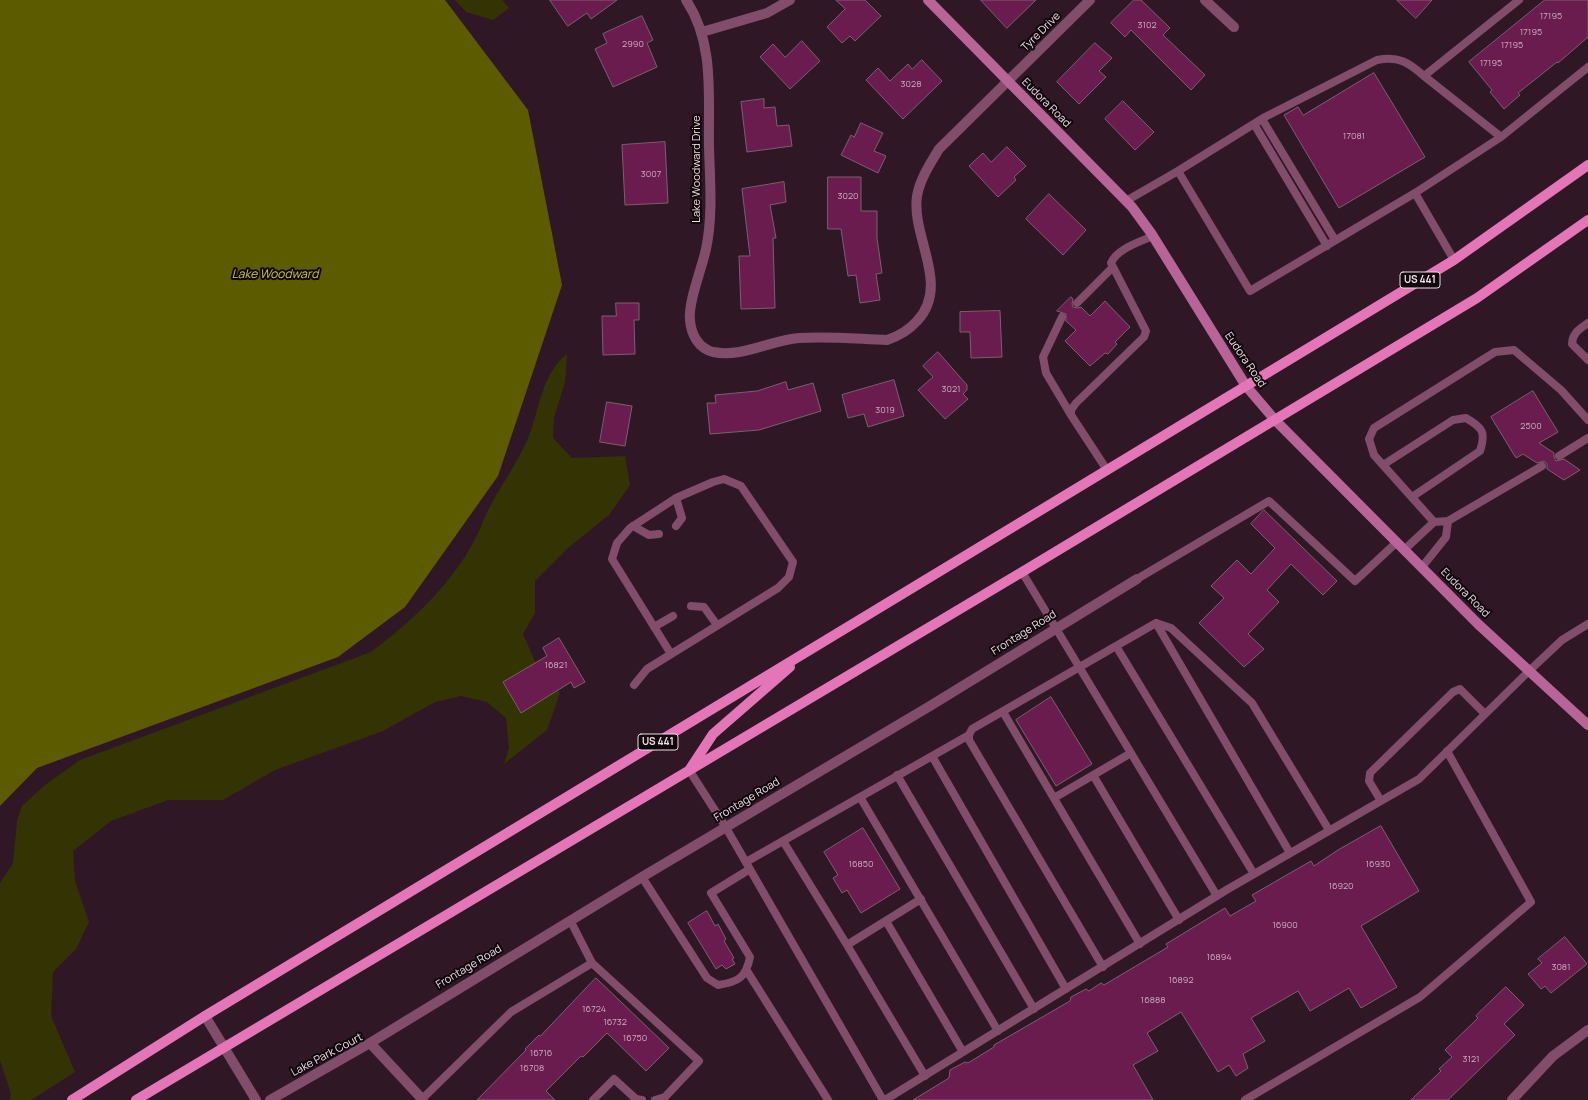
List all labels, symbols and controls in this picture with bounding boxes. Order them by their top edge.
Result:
street label: Tyre Drive [1019,10,1063,54]
house number: 17195 [1540,11,1562,21]
house number: 3102 [1137,20,1157,30]
house number: 17195 [1520,27,1542,37]
house number: 2990 [622,39,644,49]
house number: 17195 [1501,40,1523,50]
house number: 17195 [1480,58,1502,68]
street label: Eudora Road [1019,76,1073,130]
house number: 3028 [901,79,921,89]
street label: Lake Woodward Drive [690,115,704,223]
house number: 17081 [1343,131,1365,141]
house number: 3007 [641,169,661,179]
house number: 3020 [837,191,859,201]
water label: Lake Woodward [232,268,318,282]
road number: US 441 [1400,272,1440,288]
street label: Eudora Road [1222,330,1268,390]
house number: 3021 [941,384,961,394]
house number: 3019 [875,405,895,415]
house number: 2500 [1520,421,1542,431]
street label: Eudora Road [1438,566,1492,620]
street label: Frontage Road [989,608,1059,658]
house number: 16821 [545,660,567,670]
road number: US 441 [638,734,678,750]
street label: Frontage Road [712,775,782,825]
house number: 16850 [848,859,874,869]
house number: 16930 [1365,859,1391,869]
house number: 16920 [1328,881,1354,891]
house number: 16900 [1272,920,1298,930]
street label: Frontage Road [434,942,504,992]
house number: 16894 [1206,952,1232,962]
house number: 3081 [1551,962,1571,972]
house number: 16892 [1168,975,1194,985]
house number: 16888 [1141,995,1165,1005]
house number: 16724 [582,1004,606,1014]
house number: 16732 [603,1017,627,1027]
street label: Lake Park Court [289,1031,365,1079]
house number: 16750 [623,1033,647,1043]
house number: 16716 [530,1048,552,1058]
house number: 3121 [1462,1054,1480,1064]
house number: 16708 [520,1063,544,1073]

